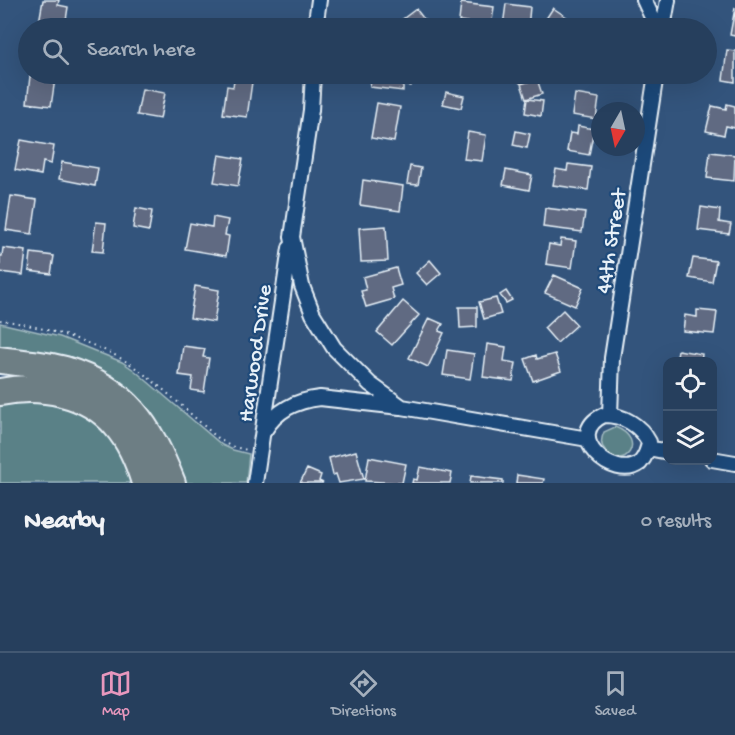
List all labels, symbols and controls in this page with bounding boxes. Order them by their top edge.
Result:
search box [18,18,717,84]
icon: search [39,35,72,68]
text: Search here [87,38,195,64]
north arrow [591,102,645,156]
street label: 44th Street [592,186,634,296]
street label: Harwood Drive [234,283,280,424]
map controls [663,357,717,465]
button: locate [663,357,717,411]
button: layers [663,411,717,465]
text: Nearby [24,507,105,538]
text: 0 results [641,511,711,534]
tab: Map [99,667,132,722]
tab: Directions [331,667,396,722]
tab: Saved [595,667,636,722]

